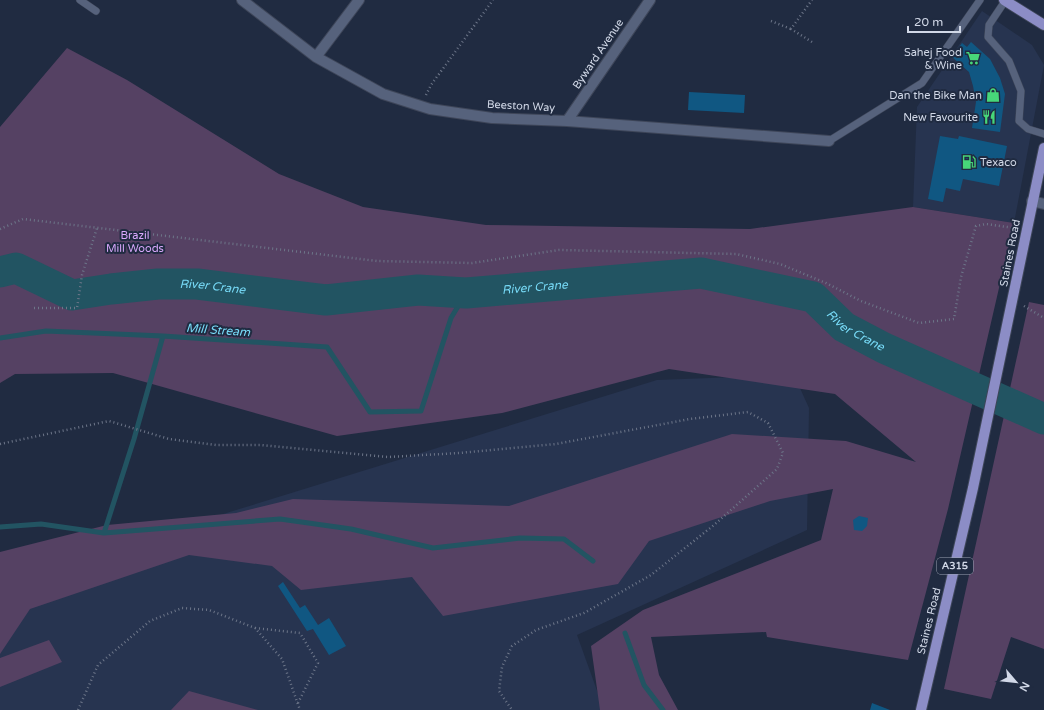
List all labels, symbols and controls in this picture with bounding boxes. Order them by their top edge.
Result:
scale bar [908,8,960,34]
text: 20 m [914,15,943,29]
street label: Byward Avenue [570,17,626,91]
place label: Sahej Food & Wine [904,46,962,72]
supermarket icon: Sahej Food & Wine [965,50,981,66]
shop icon: Dan the Bike Man [985,87,1001,103]
place label: Dan the Bike Man [889,89,982,102]
street label: Beeston Way [487,98,556,114]
restaurant icon: New Favourite [981,109,997,125]
place label: New Favourite [903,111,978,124]
fuel station icon: Texaco [961,154,977,170]
place label: Texaco [980,156,1017,169]
street label: Staines Road [997,218,1023,288]
park label: Brazil Mill Woods [106,229,164,255]
water label: River Crane [180,277,247,297]
water label: River Crane [501,277,569,297]
water label: River Crane [824,307,888,354]
water label: Mill Stream [185,321,252,339]
road number: A315 [937,558,973,574]
street label: Staines Road [914,586,944,656]
north arrow [996,662,1036,702]
text: N [1017,680,1032,693]

